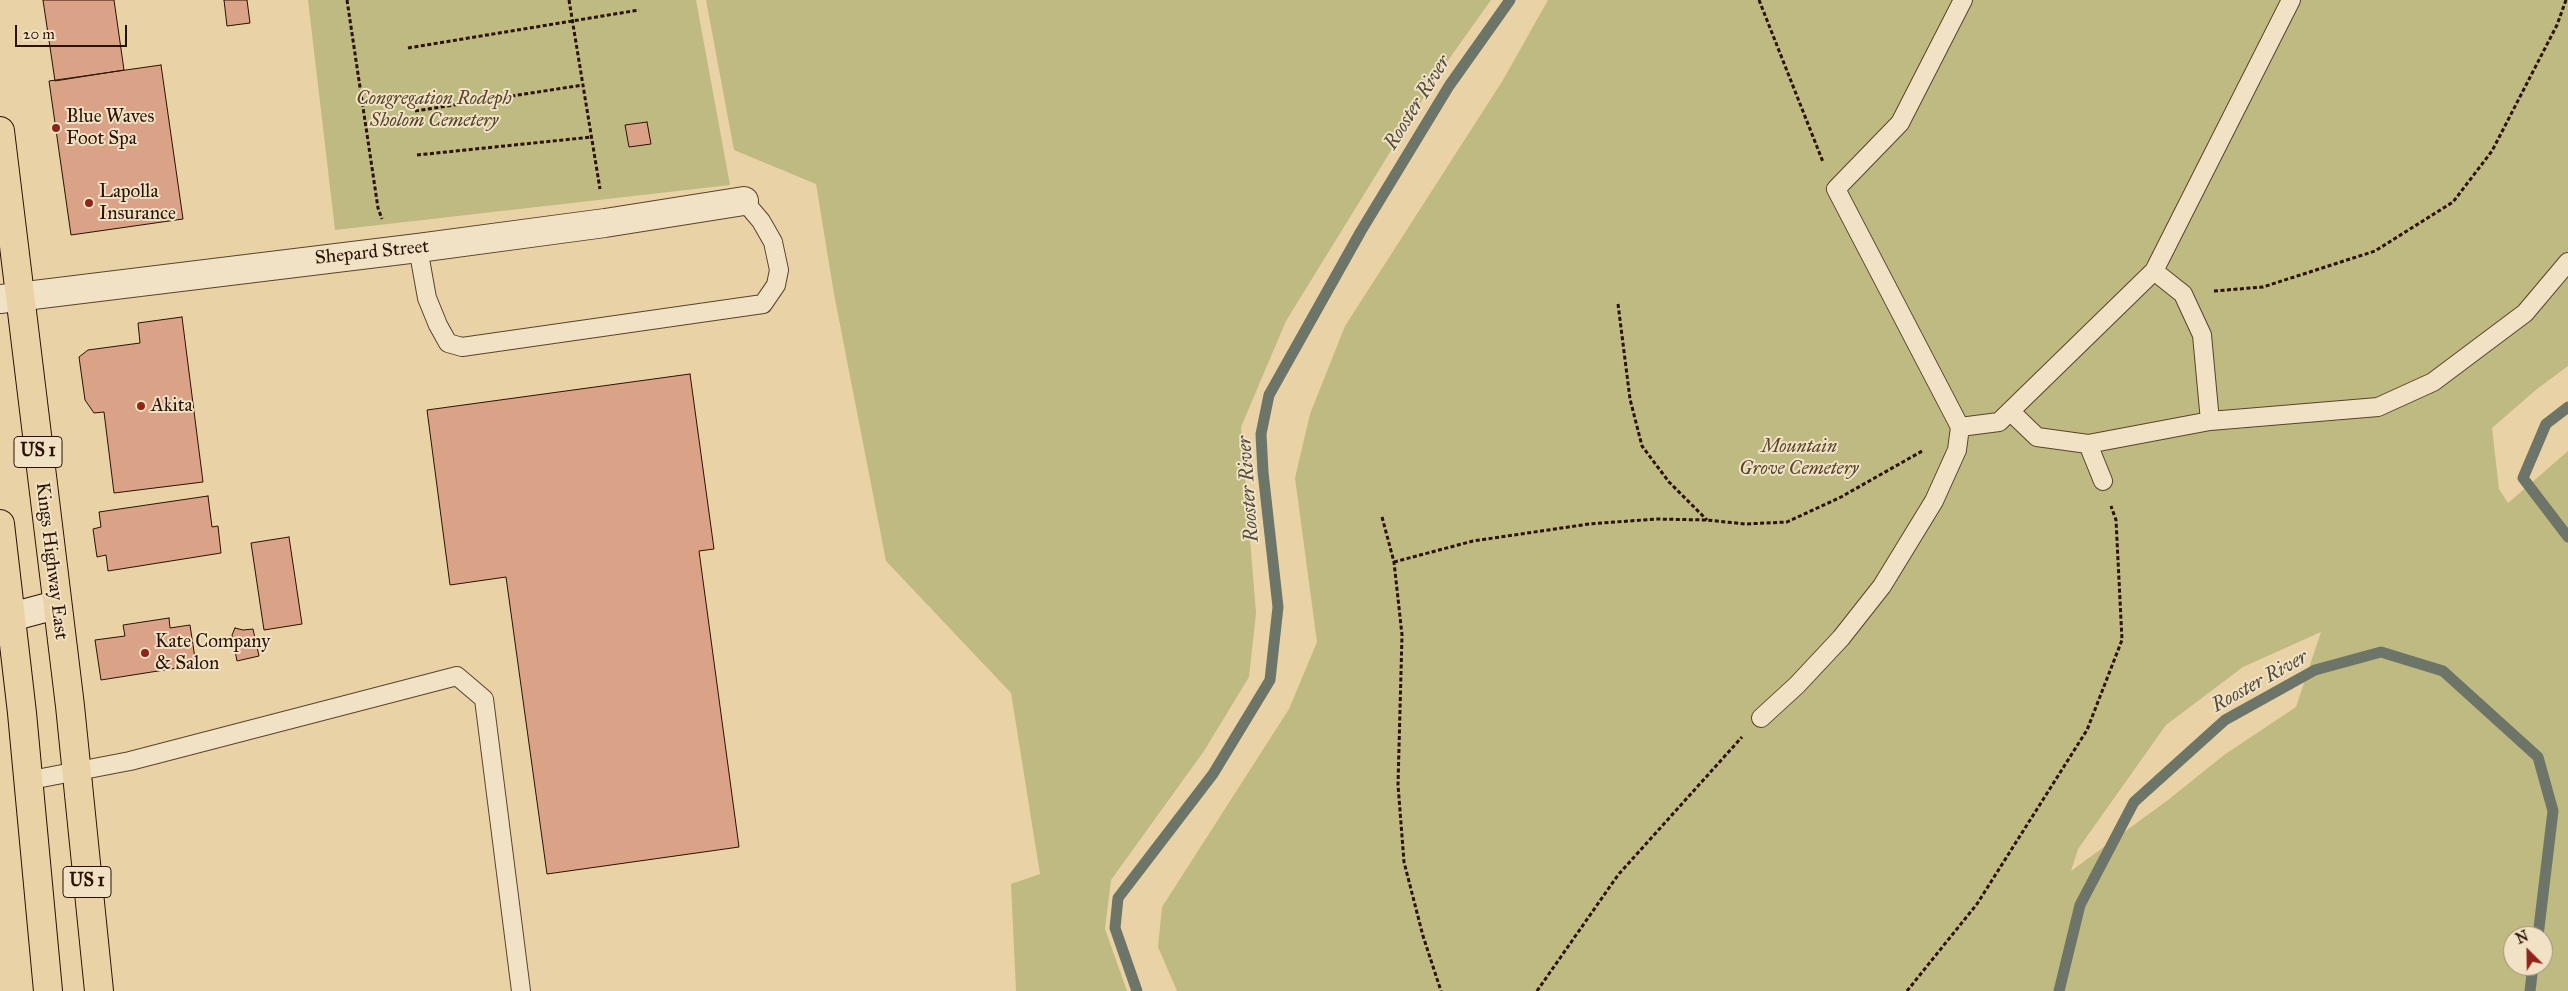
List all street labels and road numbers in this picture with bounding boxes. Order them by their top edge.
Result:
street label: Shepard Street [314,236,430,270]
road number: US 1 [14,437,62,468]
street label: Kings Highway East [30,481,72,641]
road number: US 1 [63,866,111,898]

